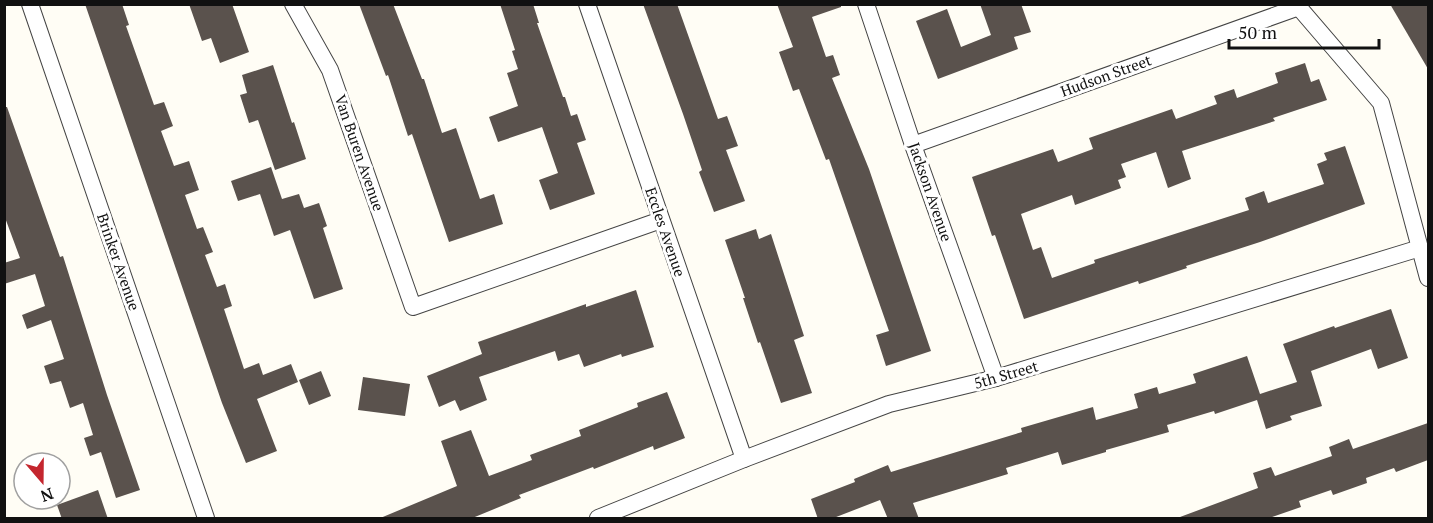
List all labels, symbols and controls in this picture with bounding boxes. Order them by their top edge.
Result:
scale bar [1229,12,1379,50]
text: 50 m [1238,20,1278,44]
street label: Hudson Street [1057,49,1154,101]
street label: Van Buren Avenue [331,92,389,213]
street label: Jackson Avenue [905,139,957,244]
street label: Eccles Avenue [641,184,691,279]
street label: Brinker Avenue [93,210,145,313]
street label: 5th Street [971,355,1041,393]
north arrow [12,451,72,511]
text: N [38,483,57,508]

